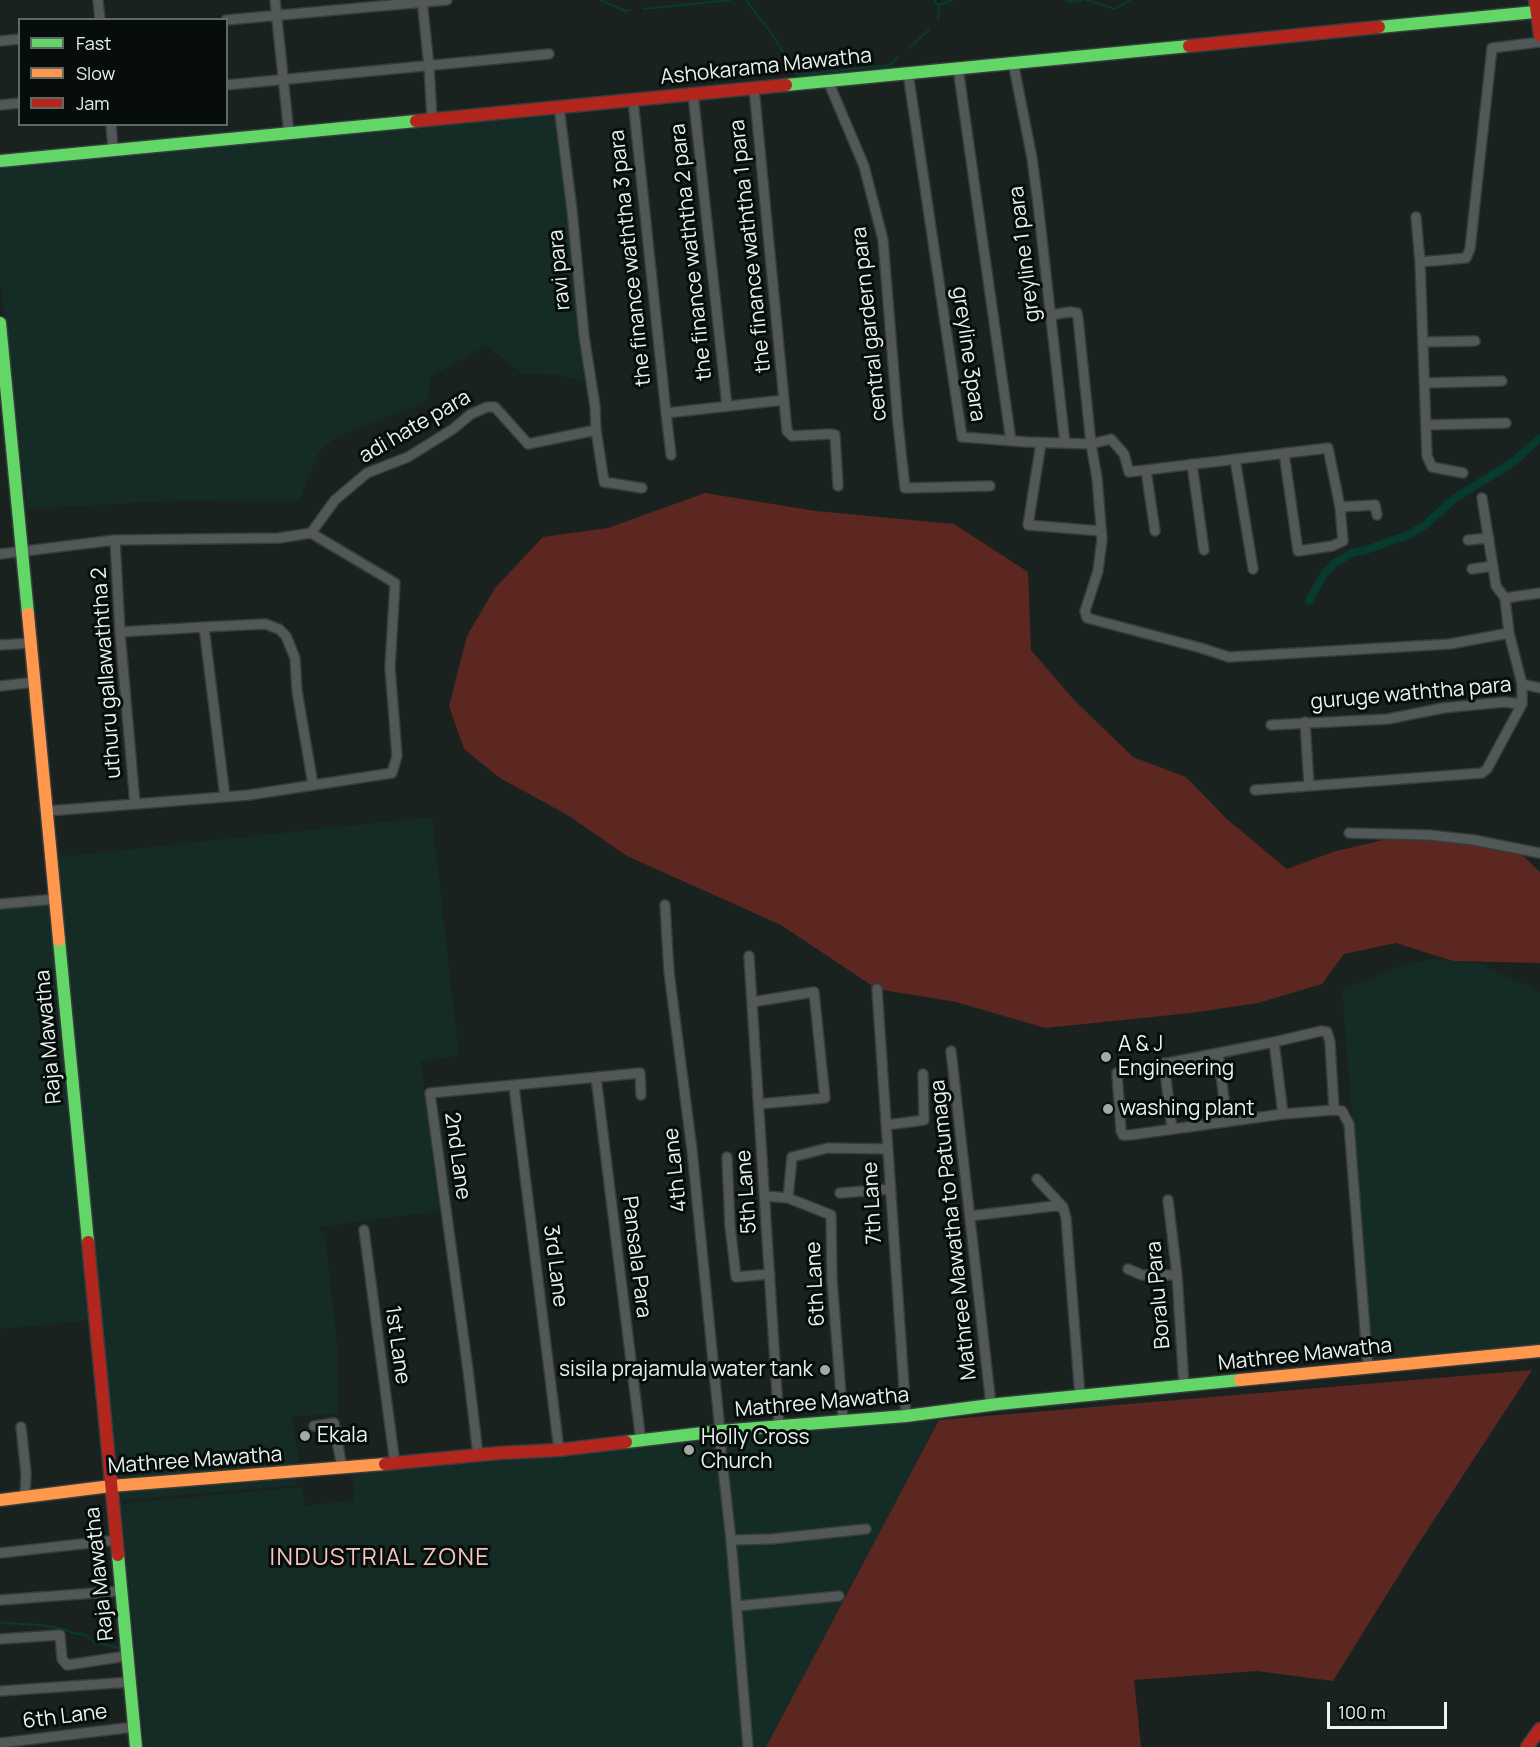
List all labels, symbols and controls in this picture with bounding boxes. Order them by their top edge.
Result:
legend [18,18,228,126]
text: Fast [76,31,111,55]
street label: Ashokarama Mawatha [659,43,873,91]
text: Slow [76,61,115,85]
text: Jam [76,91,110,115]
street label: the finance waththa 1 para [725,118,777,374]
street label: the finance waththa 2 para [666,122,718,382]
street label: the finance waththa 3 para [605,128,657,388]
street label: greyline 1 para [1004,185,1046,323]
street label: central gardern para [847,226,893,422]
street label: ravi para [544,229,576,311]
street label: greyline 3para [946,285,990,423]
street label: adi hate para [355,385,475,469]
street label: uthuru gallawaththa 2 [87,566,127,780]
street label: guruge waththa para [1310,673,1512,715]
street label: Raja Mawatha [31,969,67,1105]
place label: A & J Engineering [1118,1032,1234,1082]
marker: A & J Engineering [1099,1050,1113,1064]
street label: Mathree Mawatha to Patumaga [926,1078,982,1382]
place label: washing plant [1120,1096,1255,1122]
marker: washing plant [1101,1102,1115,1116]
street label: 2nd Lane [438,1111,476,1201]
street label: 4th Lane [659,1127,693,1213]
street label: 5th Lane [731,1149,763,1235]
street label: 7th Lane [858,1161,888,1245]
street label: Pansala Para [616,1195,656,1319]
street label: 3rd Lane [537,1223,573,1309]
street label: Boralu Para [1142,1240,1176,1350]
street label: 6th Lane [801,1241,831,1327]
street label: 1st Lane [379,1304,415,1386]
street label: Mathree Mawatha [1217,1333,1393,1377]
place label: sisila prajamula water tank [559,1357,813,1383]
marker: sisila prajamula water tank [818,1363,832,1377]
street label: Mathree Mawatha [734,1383,910,1423]
place label: Ekala [317,1423,368,1449]
place label: Holly Cross Church [701,1425,810,1475]
marker: Ekala [298,1429,312,1443]
street label: Mathree Mawatha [107,1442,283,1480]
marker: Holly Cross Church [682,1443,696,1457]
street label: Raja Mawatha [80,1506,120,1642]
district label: INDUSTRIAL ZONE [269,1544,491,1572]
scale bar [1330,1690,1450,1728]
street label: 6th Lane [21,1699,109,1735]
text: 100 m [1338,1700,1386,1724]

